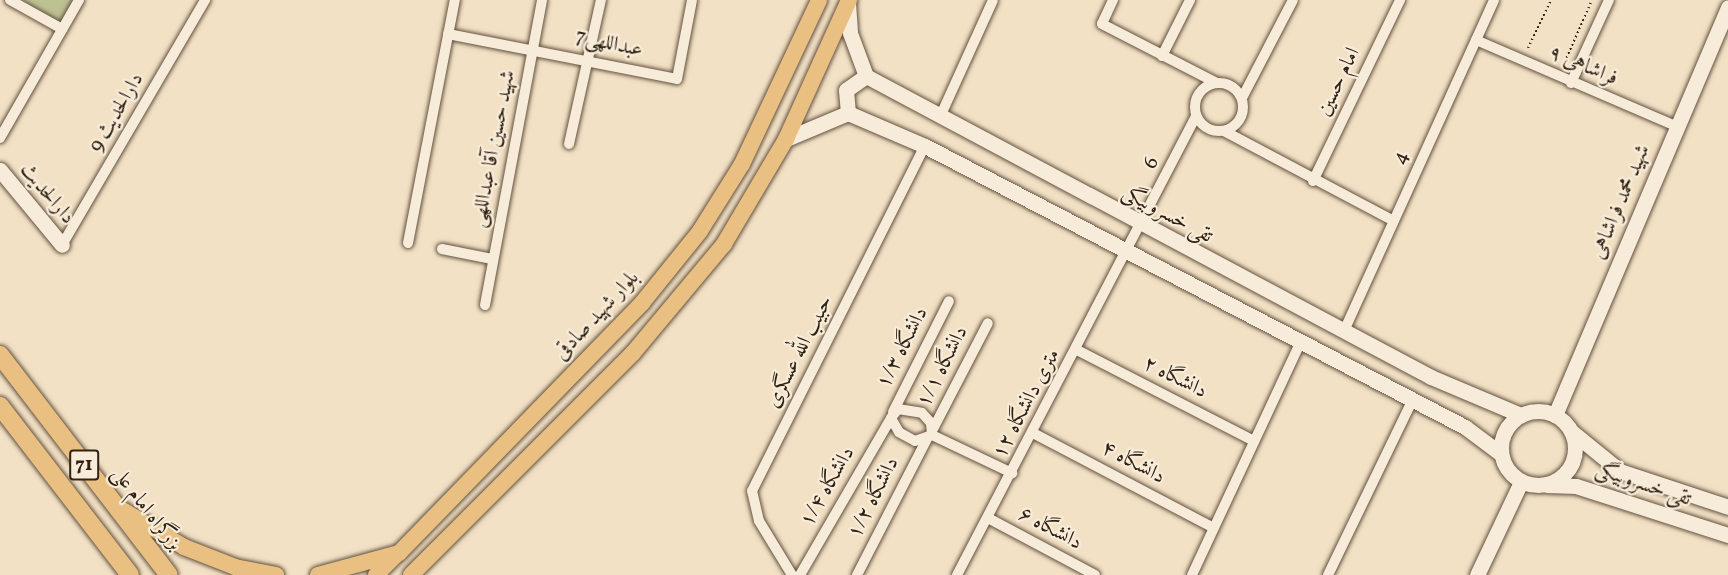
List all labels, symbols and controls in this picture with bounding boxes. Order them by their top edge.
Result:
street label: عبداللهی7 [573,25,645,63]
street label: فراشاهی ۹ [1545,40,1621,92]
street label: امام حسین [1312,44,1366,120]
street label: شهید حسین آقا عبداللهی [466,68,522,230]
street label: دارالحدیث 9 [84,69,150,157]
street label: شهید محمد فراشاهی [1586,141,1656,263]
street label: 4 [1387,147,1415,169]
street label: 6 [1138,153,1166,173]
street label: دارالحدیث [14,158,80,230]
street label: تقی خسروبیگی [1117,181,1217,249]
street label: بلوار شهید صادقی [549,266,645,366]
street label: حبیب الله عسگری [761,292,839,412]
street label: دانشگاه ۱/۳ [872,303,934,393]
street label: دانشگاه ۱/۱ [912,322,974,412]
street label: ۱۲ متری دانشگاه [988,345,1066,463]
street label: دانشگاه ۲ [1139,351,1211,405]
street label: دانشگاه ۴ [1097,436,1169,490]
street label: دانشگاه ۱/۴ [795,443,861,531]
road number: 71 [69,448,99,482]
street label: دانشگاه ۱/۲ [843,453,905,543]
street label: تقی خسروبیگی [1592,458,1694,512]
street label: بزرگراه امام علی [105,462,187,556]
street label: دانشگاه ۶ [1014,502,1086,556]

